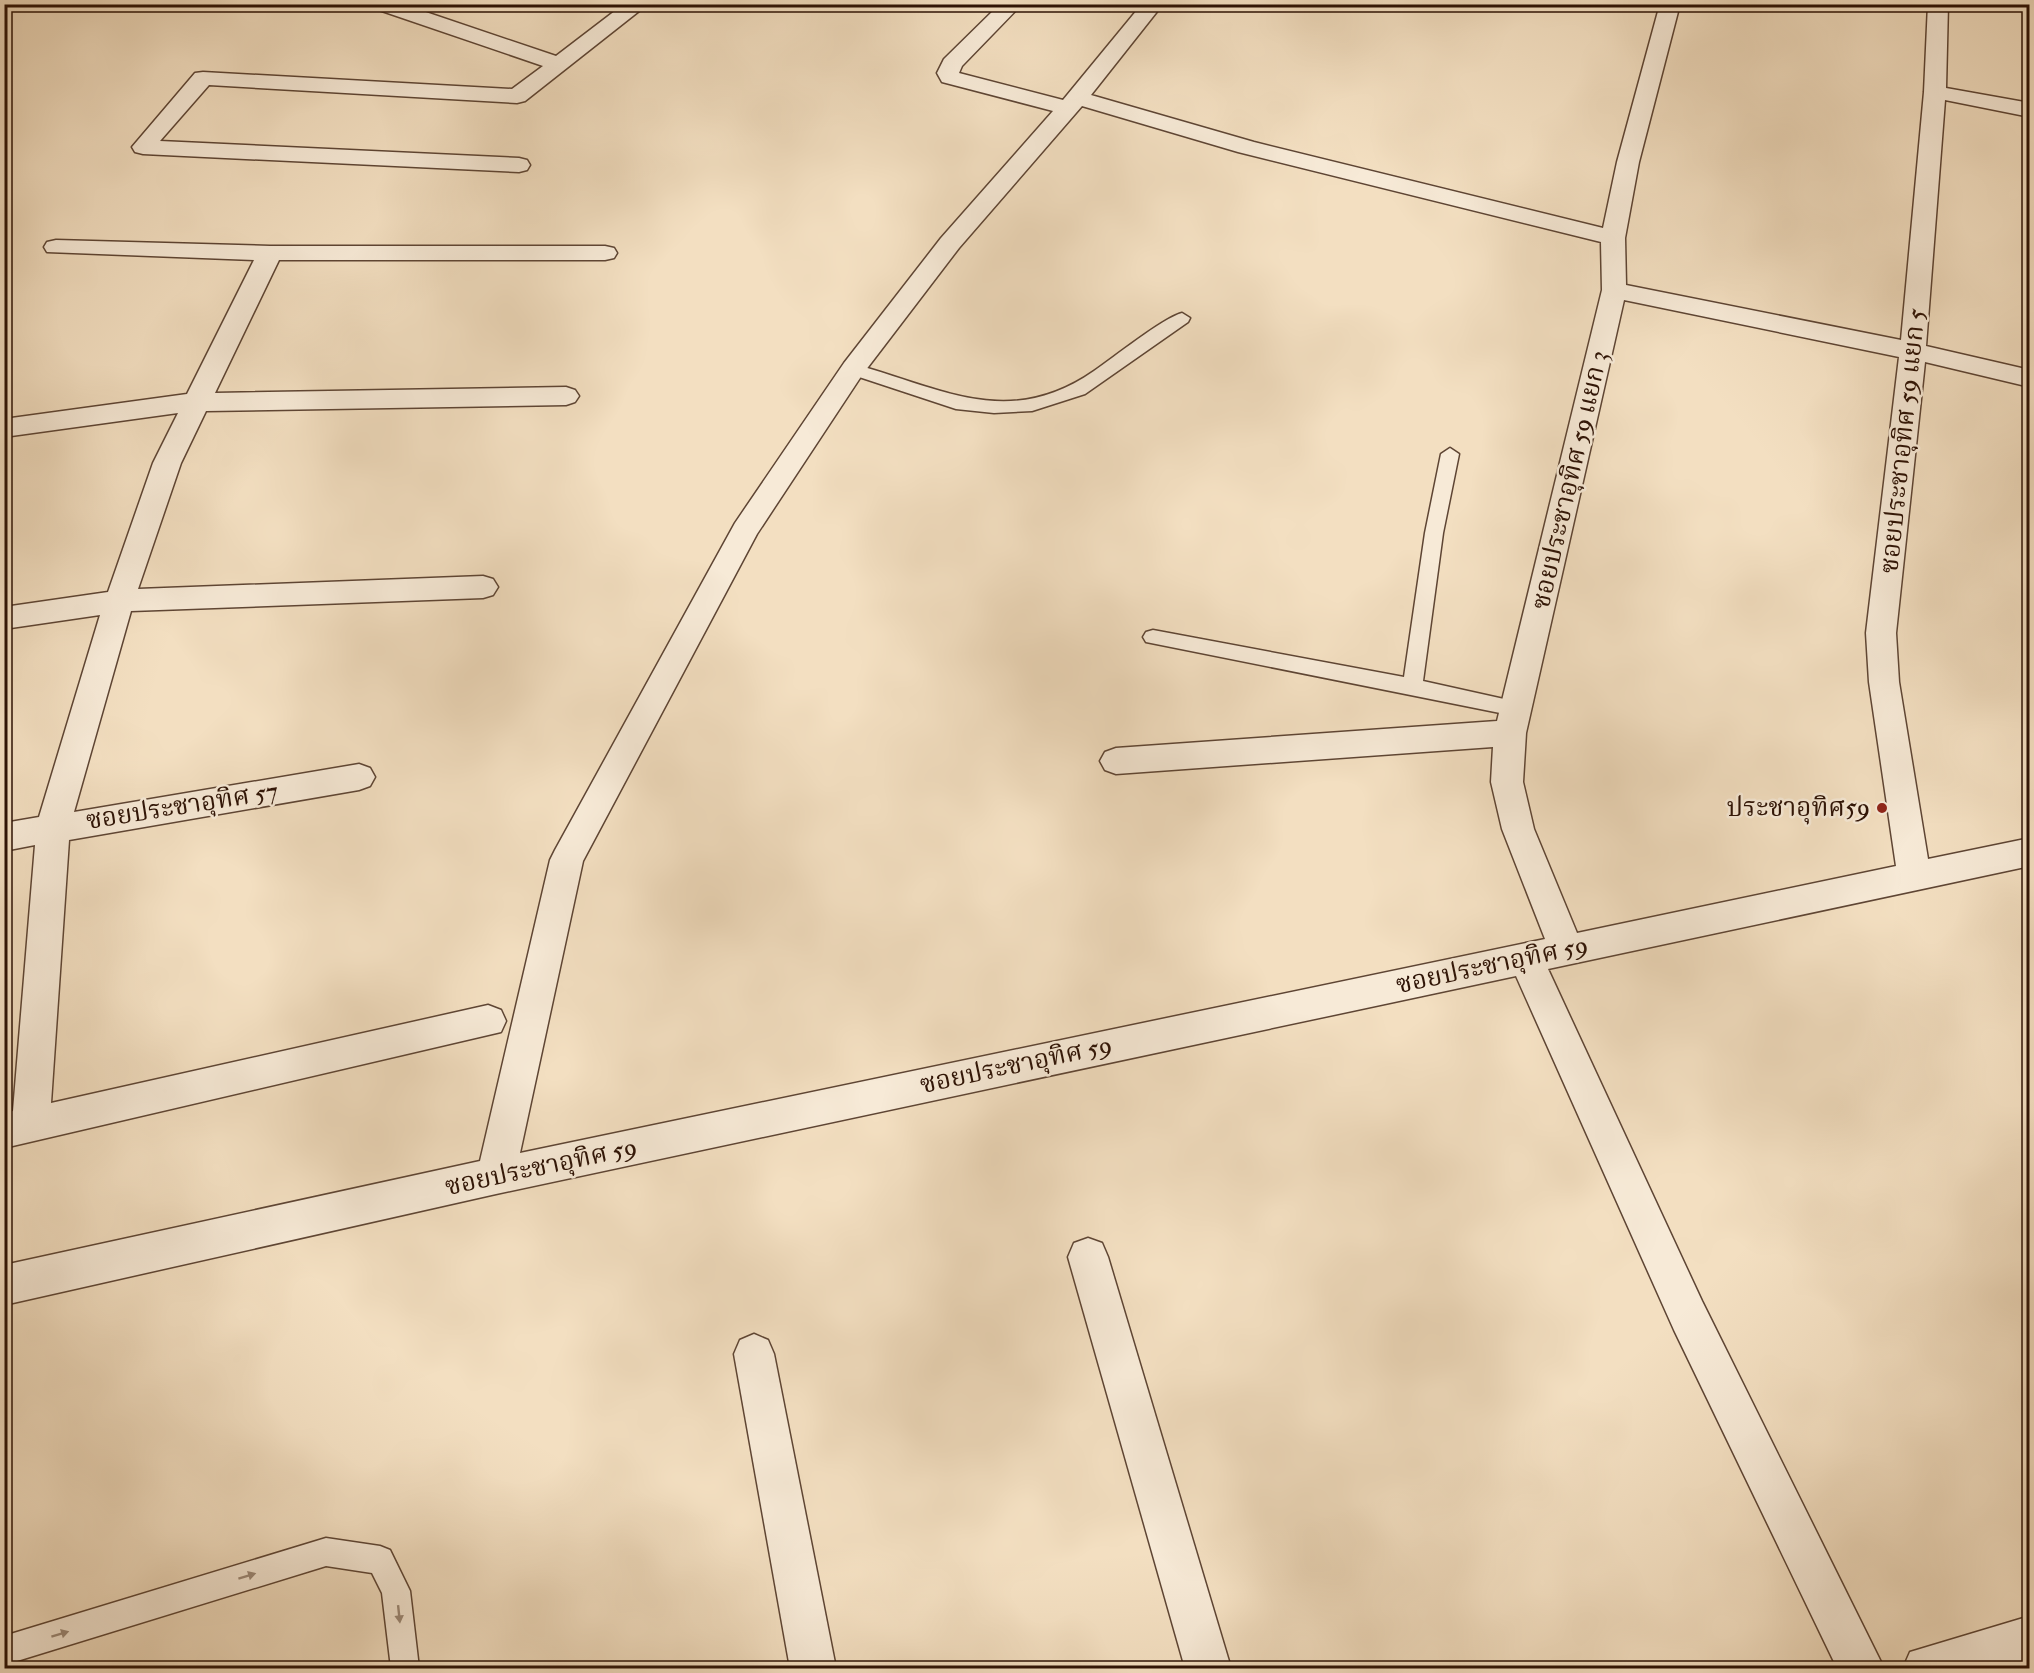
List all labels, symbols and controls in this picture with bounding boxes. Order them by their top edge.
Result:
street label: ซอยประชาอุทิศ 59 แยก 5 [1873,306,1934,575]
street label: ซอยประชาอุทิศ 59 แยก 3 [1525,347,1616,613]
street label: ซอยประชาอุทิศ 57 [84,775,281,838]
place label: ประชาอุทิศ59 [1726,792,1870,825]
marker: ประชาอุทิศ59 [1875,801,1889,815]
street label: ซอยประชาอุทิศ 59 [1393,929,1591,1002]
street label: ซอยประชาอุทิศ 59 [917,1029,1115,1102]
street label: ซอยประชาอุทิศ 59 [442,1131,640,1204]
one-way arrow [238,1571,256,1580]
one-way arrow [394,1604,404,1623]
one-way arrow [51,1629,69,1638]

